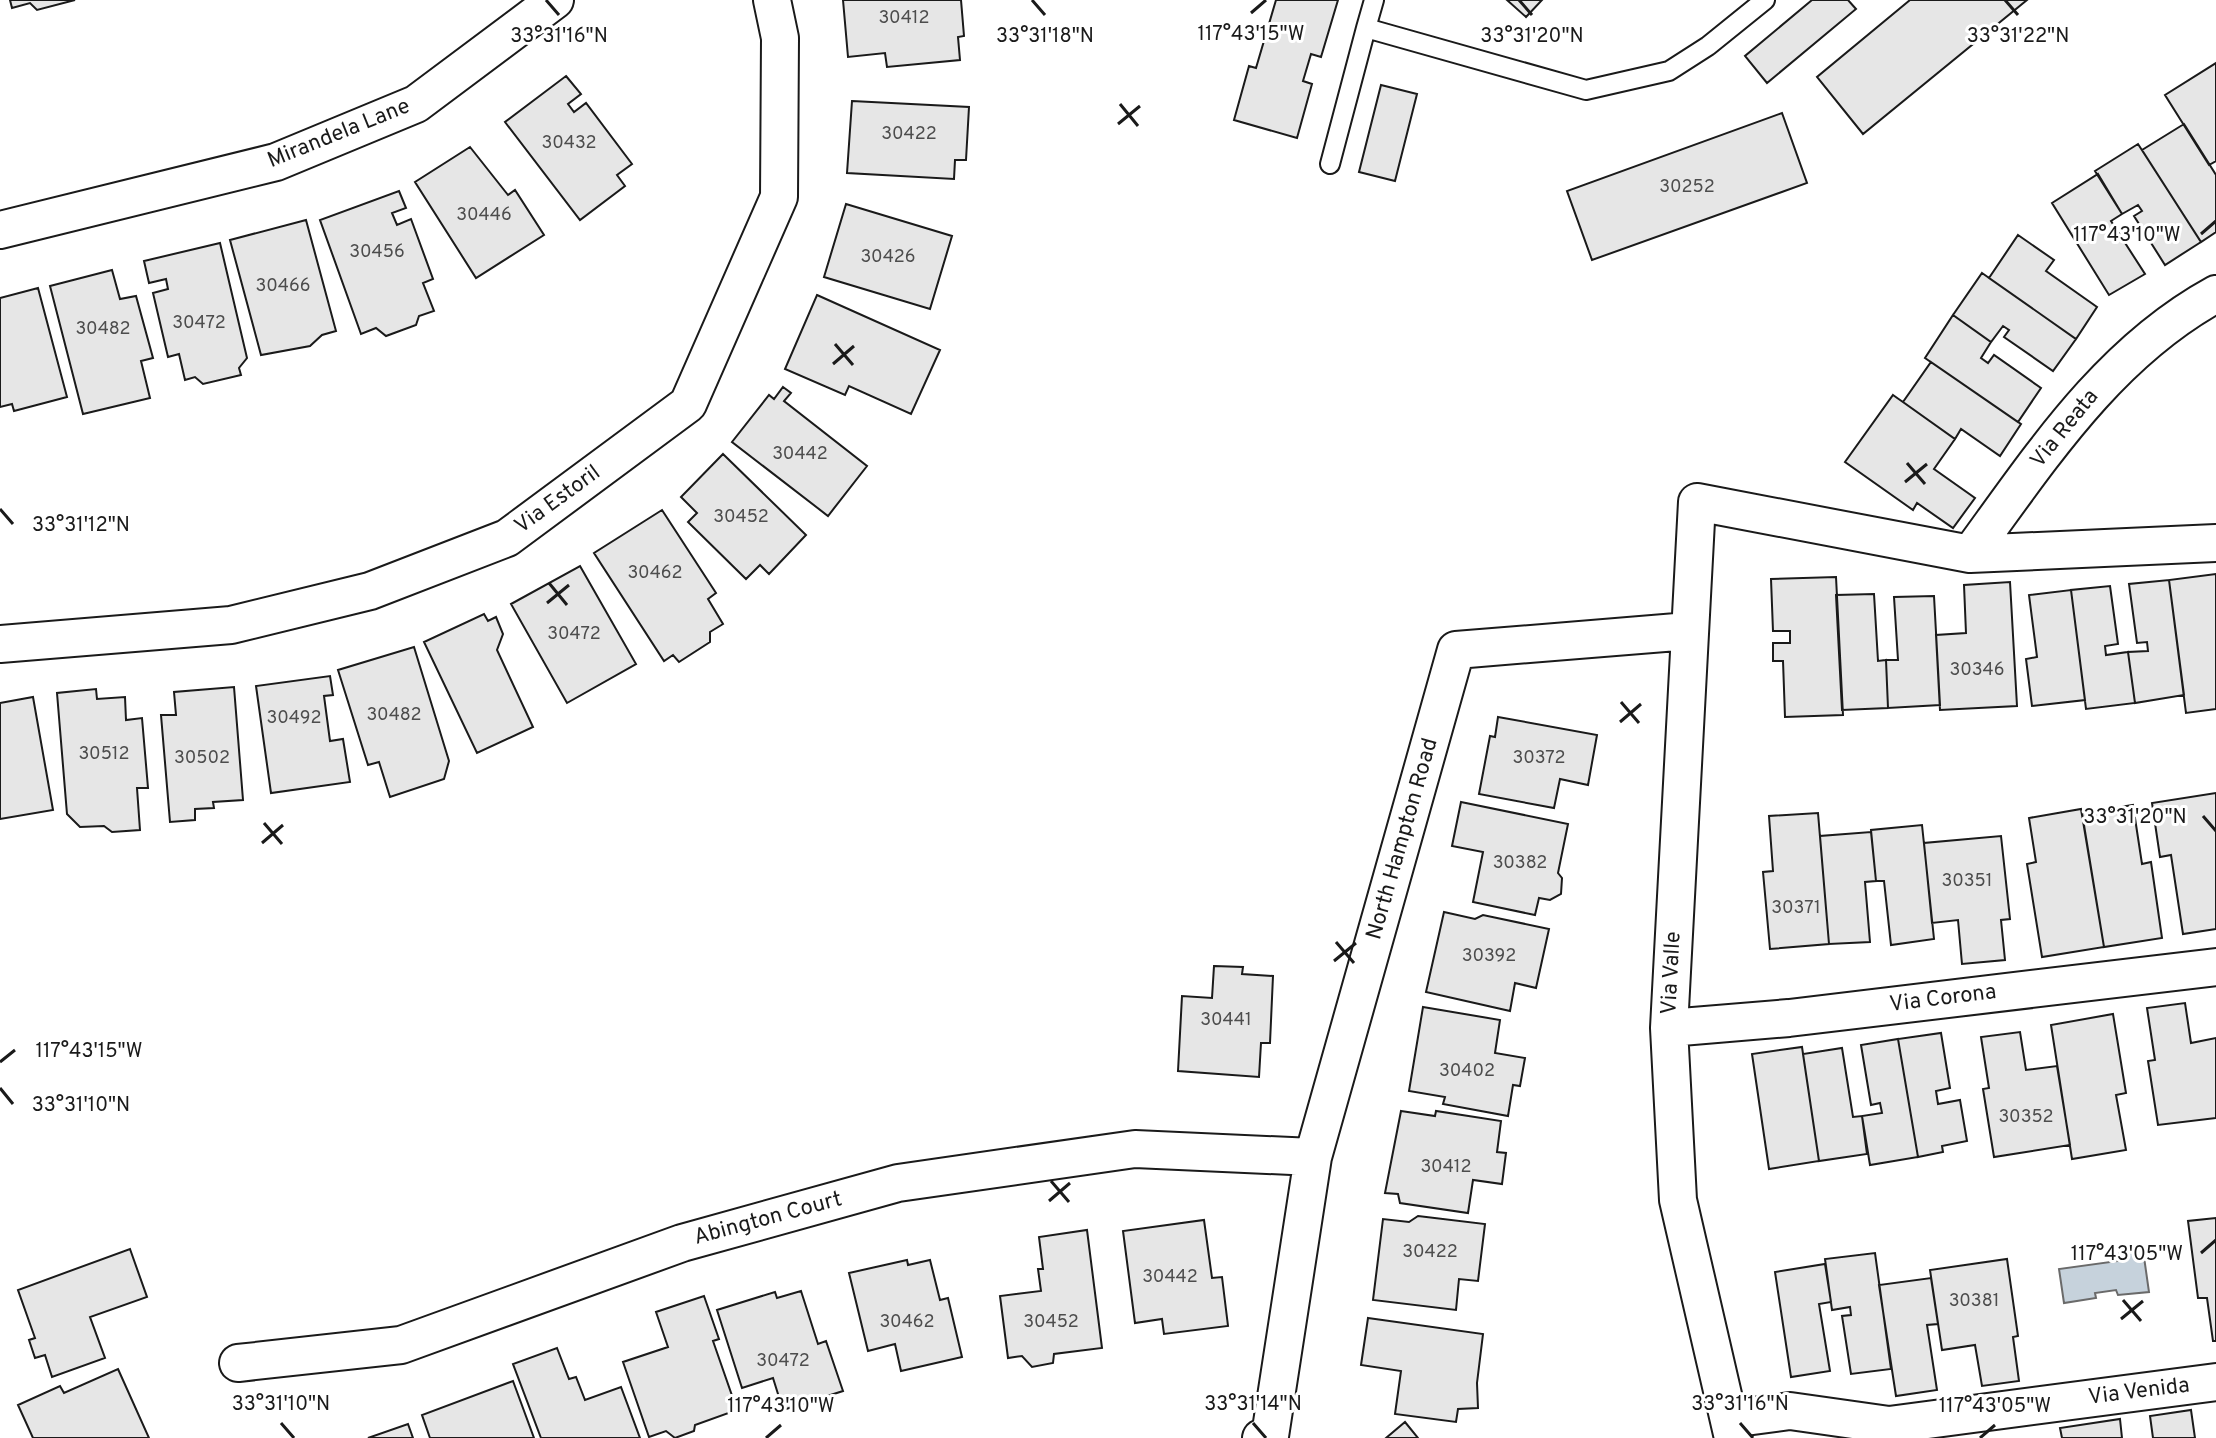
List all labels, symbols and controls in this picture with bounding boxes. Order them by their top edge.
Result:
house number: 30412 [878,7,930,30]
text: 117°43'15"W [1198,22,1304,48]
text: 33°31'16"N [510,24,608,50]
text: 33°31'18"N [996,24,1094,50]
text: 33°31'20"N [1480,24,1584,50]
text: 33°31'22"N [1967,24,2069,50]
street label: Mirandela Lane [264,93,414,175]
house number: 30422 [881,123,937,146]
house number: 30432 [542,132,596,155]
house number: 30252 [1659,176,1715,199]
house number: 30446 [456,204,512,227]
text: 117°43'10"W [2073,223,2181,249]
house number: 30456 [349,241,405,264]
house number: 30426 [860,246,916,269]
house number: 30466 [256,275,310,298]
house number: 30472 [172,312,226,335]
house number: 30482 [75,318,131,341]
street label: Via Reata [2025,384,2105,474]
house number: 30442 [772,443,828,466]
street label: Via Estoril [510,460,606,540]
house number: 30452 [713,506,769,529]
text: 33°31'12"N [32,513,130,539]
house number: 30462 [627,562,683,585]
house number: 30472 [547,623,601,646]
house number: 30346 [1950,659,2004,682]
house number: 30482 [366,704,422,727]
house number: 30492 [267,707,321,730]
street label: North Hampton Road [1361,735,1445,943]
house number: 30512 [78,743,130,766]
house number: 30502 [174,747,230,770]
house number: 30372 [1512,747,1566,770]
text: 33°31'20"N [2083,805,2187,831]
house number: 30382 [1493,852,1547,875]
house number: 30351 [1942,870,1992,893]
house number: 30371 [1771,897,1821,920]
street label: Via Valle [1656,931,1688,1015]
house number: 30392 [1462,945,1516,968]
street label: Via Corona [1888,979,1998,1019]
house number: 30441 [1200,1009,1252,1032]
text: 117°43'15"W [36,1039,142,1065]
house number: 30402 [1439,1060,1495,1083]
text: 33°31'10"N [32,1093,130,1119]
house number: 30352 [1998,1106,2054,1129]
house number: 30412 [1420,1156,1472,1179]
street label: Abington Court [691,1186,845,1252]
house number: 30422 [1402,1241,1458,1264]
text: 117°43'05"W [2071,1242,2183,1268]
house number: 30442 [1142,1266,1198,1289]
house number: 30381 [1949,1290,1999,1313]
house number: 30462 [879,1311,935,1334]
house number: 30452 [1023,1311,1079,1334]
house number: 30472 [756,1350,810,1373]
street label: Via Venida [2087,1372,2191,1412]
text: 33°31'10"N [232,1392,330,1418]
text: 33°31'14"N [1204,1392,1302,1418]
text: 33°31'16"N [1691,1392,1789,1418]
text: 117°43'10"W [727,1394,835,1420]
text: 117°43'05"W [1939,1394,2051,1420]

